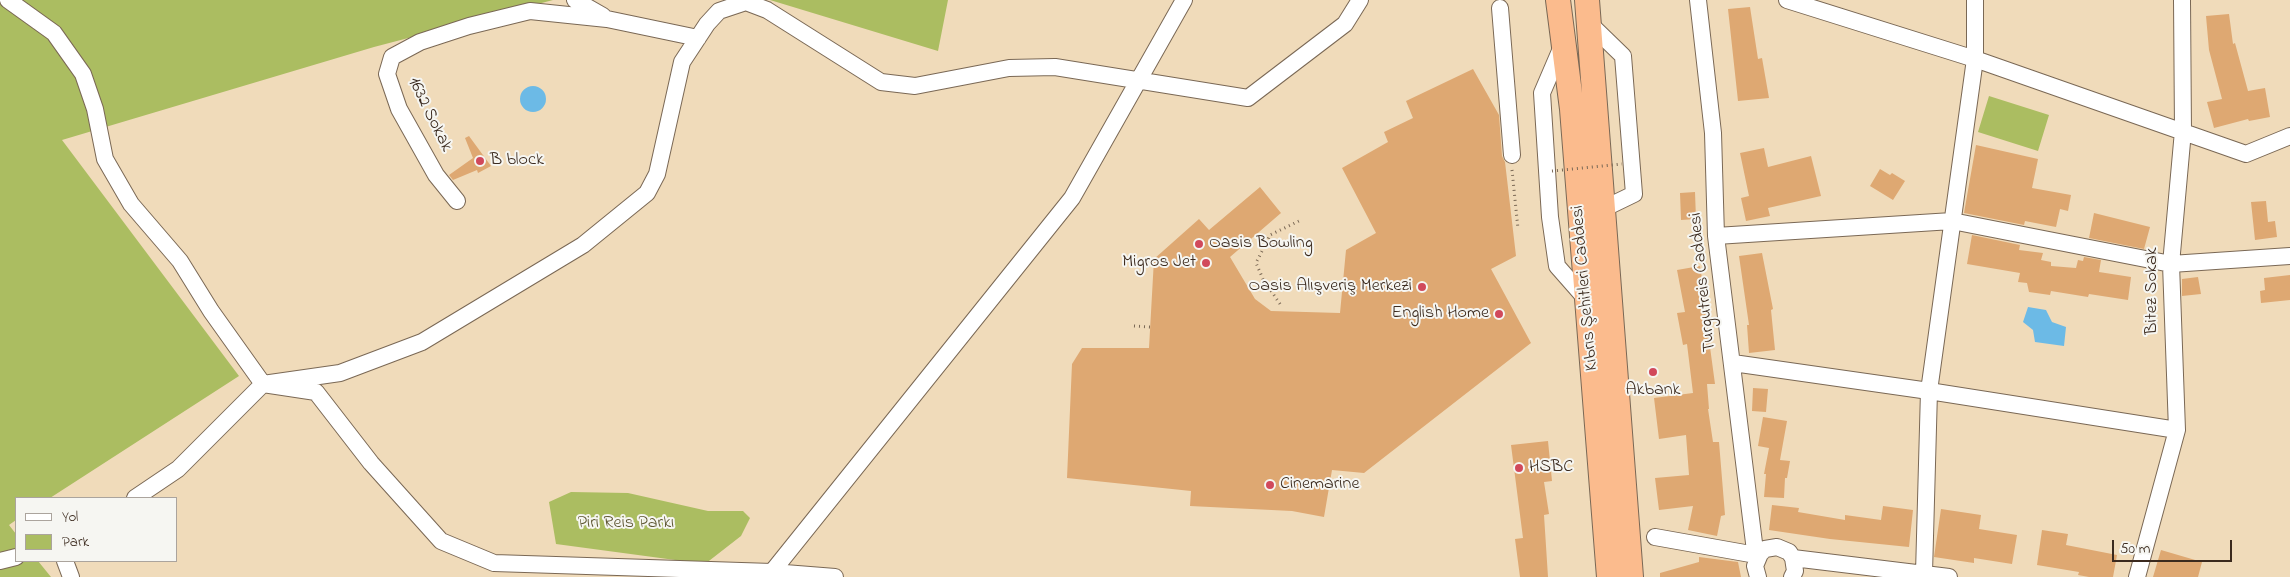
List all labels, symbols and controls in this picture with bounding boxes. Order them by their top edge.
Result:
street label: 1632 Sokak [402,74,456,156]
place label: B block [490,150,544,172]
marker: B block [474,155,486,167]
street label: Kıbrıs Şehitleri Caddesi [1568,204,1604,372]
street label: Turgutreis Caddesi [1686,211,1722,353]
place label: Oasis Bowling [1209,233,1313,255]
marker: Oasis Bowling [1193,238,1205,250]
street label: Bitez Sokak [2142,247,2164,335]
place label: Migros Jet [1122,252,1196,274]
marker: Migros Jet [1200,257,1212,269]
place label: Oasis Alışveriş Merkezi [1249,276,1412,298]
marker: Oasis Alışveriş Merkezi [1416,281,1428,293]
place label: English Home [1392,303,1489,325]
marker: English Home [1493,308,1505,320]
marker: Akbank [1647,366,1659,378]
place label: Akbank [1626,380,1680,402]
place label: HSBC [1529,457,1573,479]
marker: HSBC [1513,462,1525,474]
place label: Cinemarine [1280,474,1360,496]
marker: Cinemarine [1264,479,1276,491]
legend [15,497,178,562]
text: Yol [62,506,78,528]
park label: Piri Reis Parkı [578,513,674,535]
scale bar [2115,530,2235,562]
text: Park [62,531,89,553]
text: 50 m [2120,538,2150,560]

